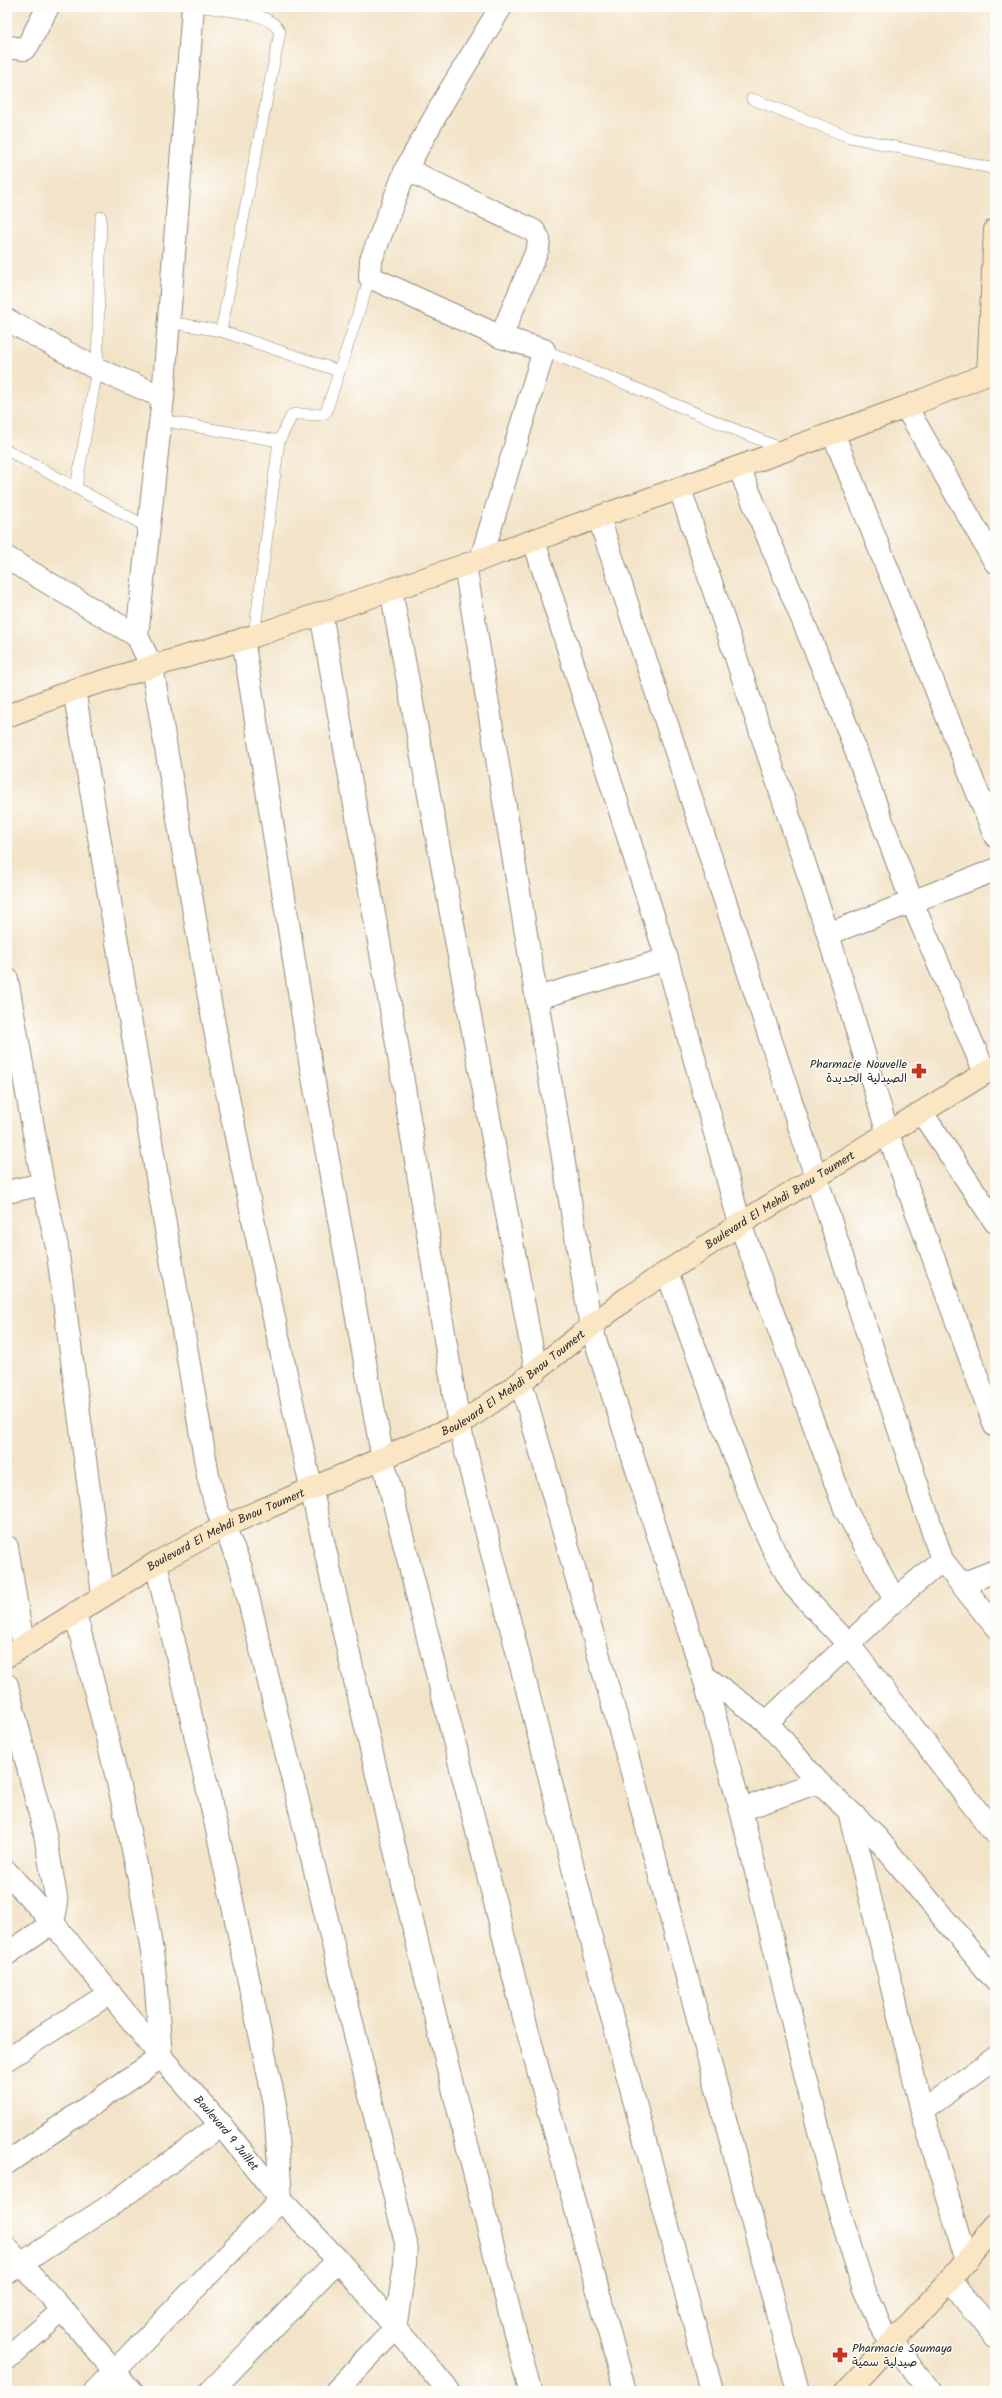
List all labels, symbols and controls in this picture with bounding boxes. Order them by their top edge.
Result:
place label: Pharmacie Nouvelle الصيدلية الجديدة [810,1055,908,1088]
pharmacy icon: Pharmacie Nouvelle الصيدلية الجديدة [910,1062,928,1080]
street label: Boulevard El Mehdi Bnou Toumert [701,1146,859,1254]
street label: Boulevard El Mehdi Bnou Toumert [438,1325,590,1441]
street label: Boulevard El Mehdi Bnou Toumert [143,1483,308,1576]
street label: Boulevard 9 Juillet [189,2091,264,2175]
place label: Pharmacie Soumaya صيدلية سمية [852,2339,953,2372]
pharmacy icon: Pharmacie Soumaya صيدلية سمية [831,2346,849,2364]

